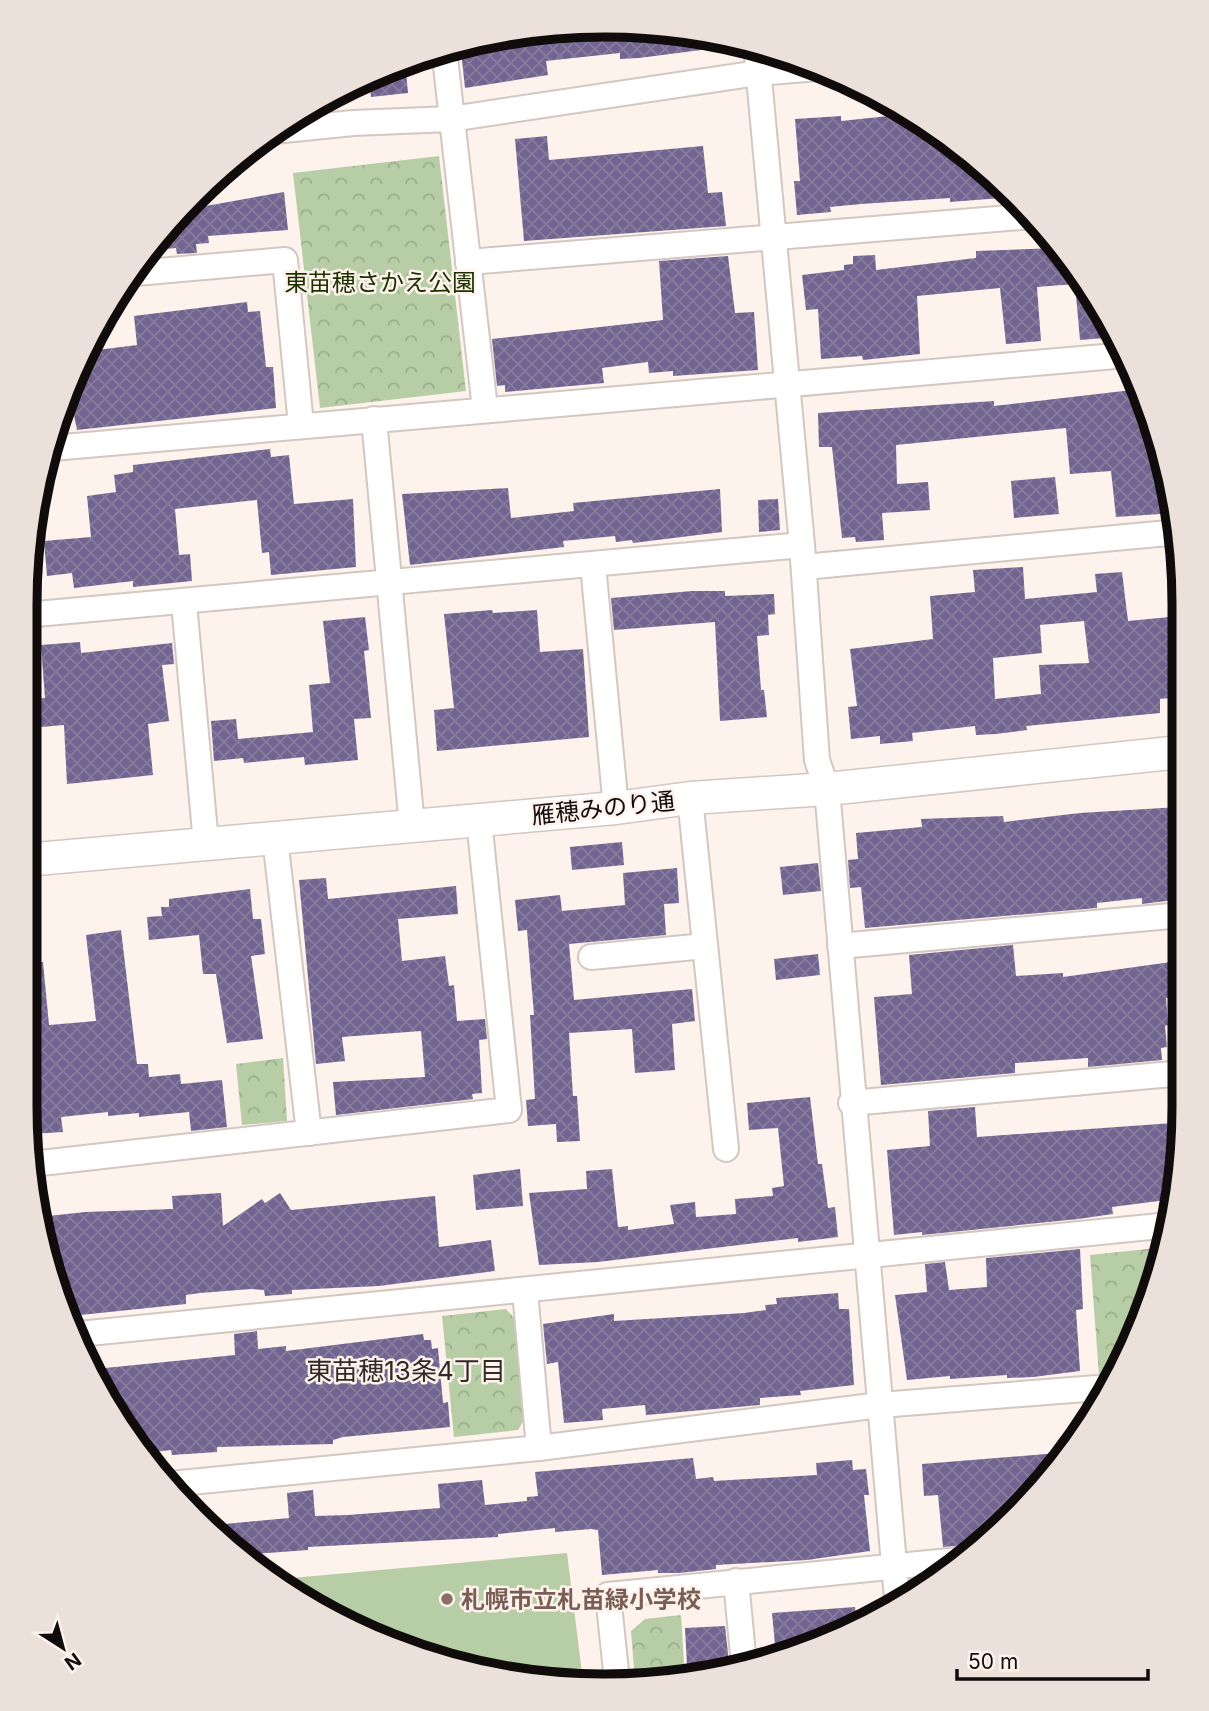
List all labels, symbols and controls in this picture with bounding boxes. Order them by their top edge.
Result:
park label: 東苗穂さかえ公園 [284,268,476,297]
street label: 雁穂みのり通 [530,786,676,830]
district label: 東苗穂13条4丁目 [306,1355,506,1386]
place label: 札幌市立札苗緑小学校 [461,1585,701,1614]
marker: 札幌市立札苗緑小学校 [439,1591,455,1607]
north arrow [28,1613,98,1683]
scale bar [957,1638,1148,1682]
text: N [60,1648,85,1675]
text: 50 m [968,1649,1018,1674]

